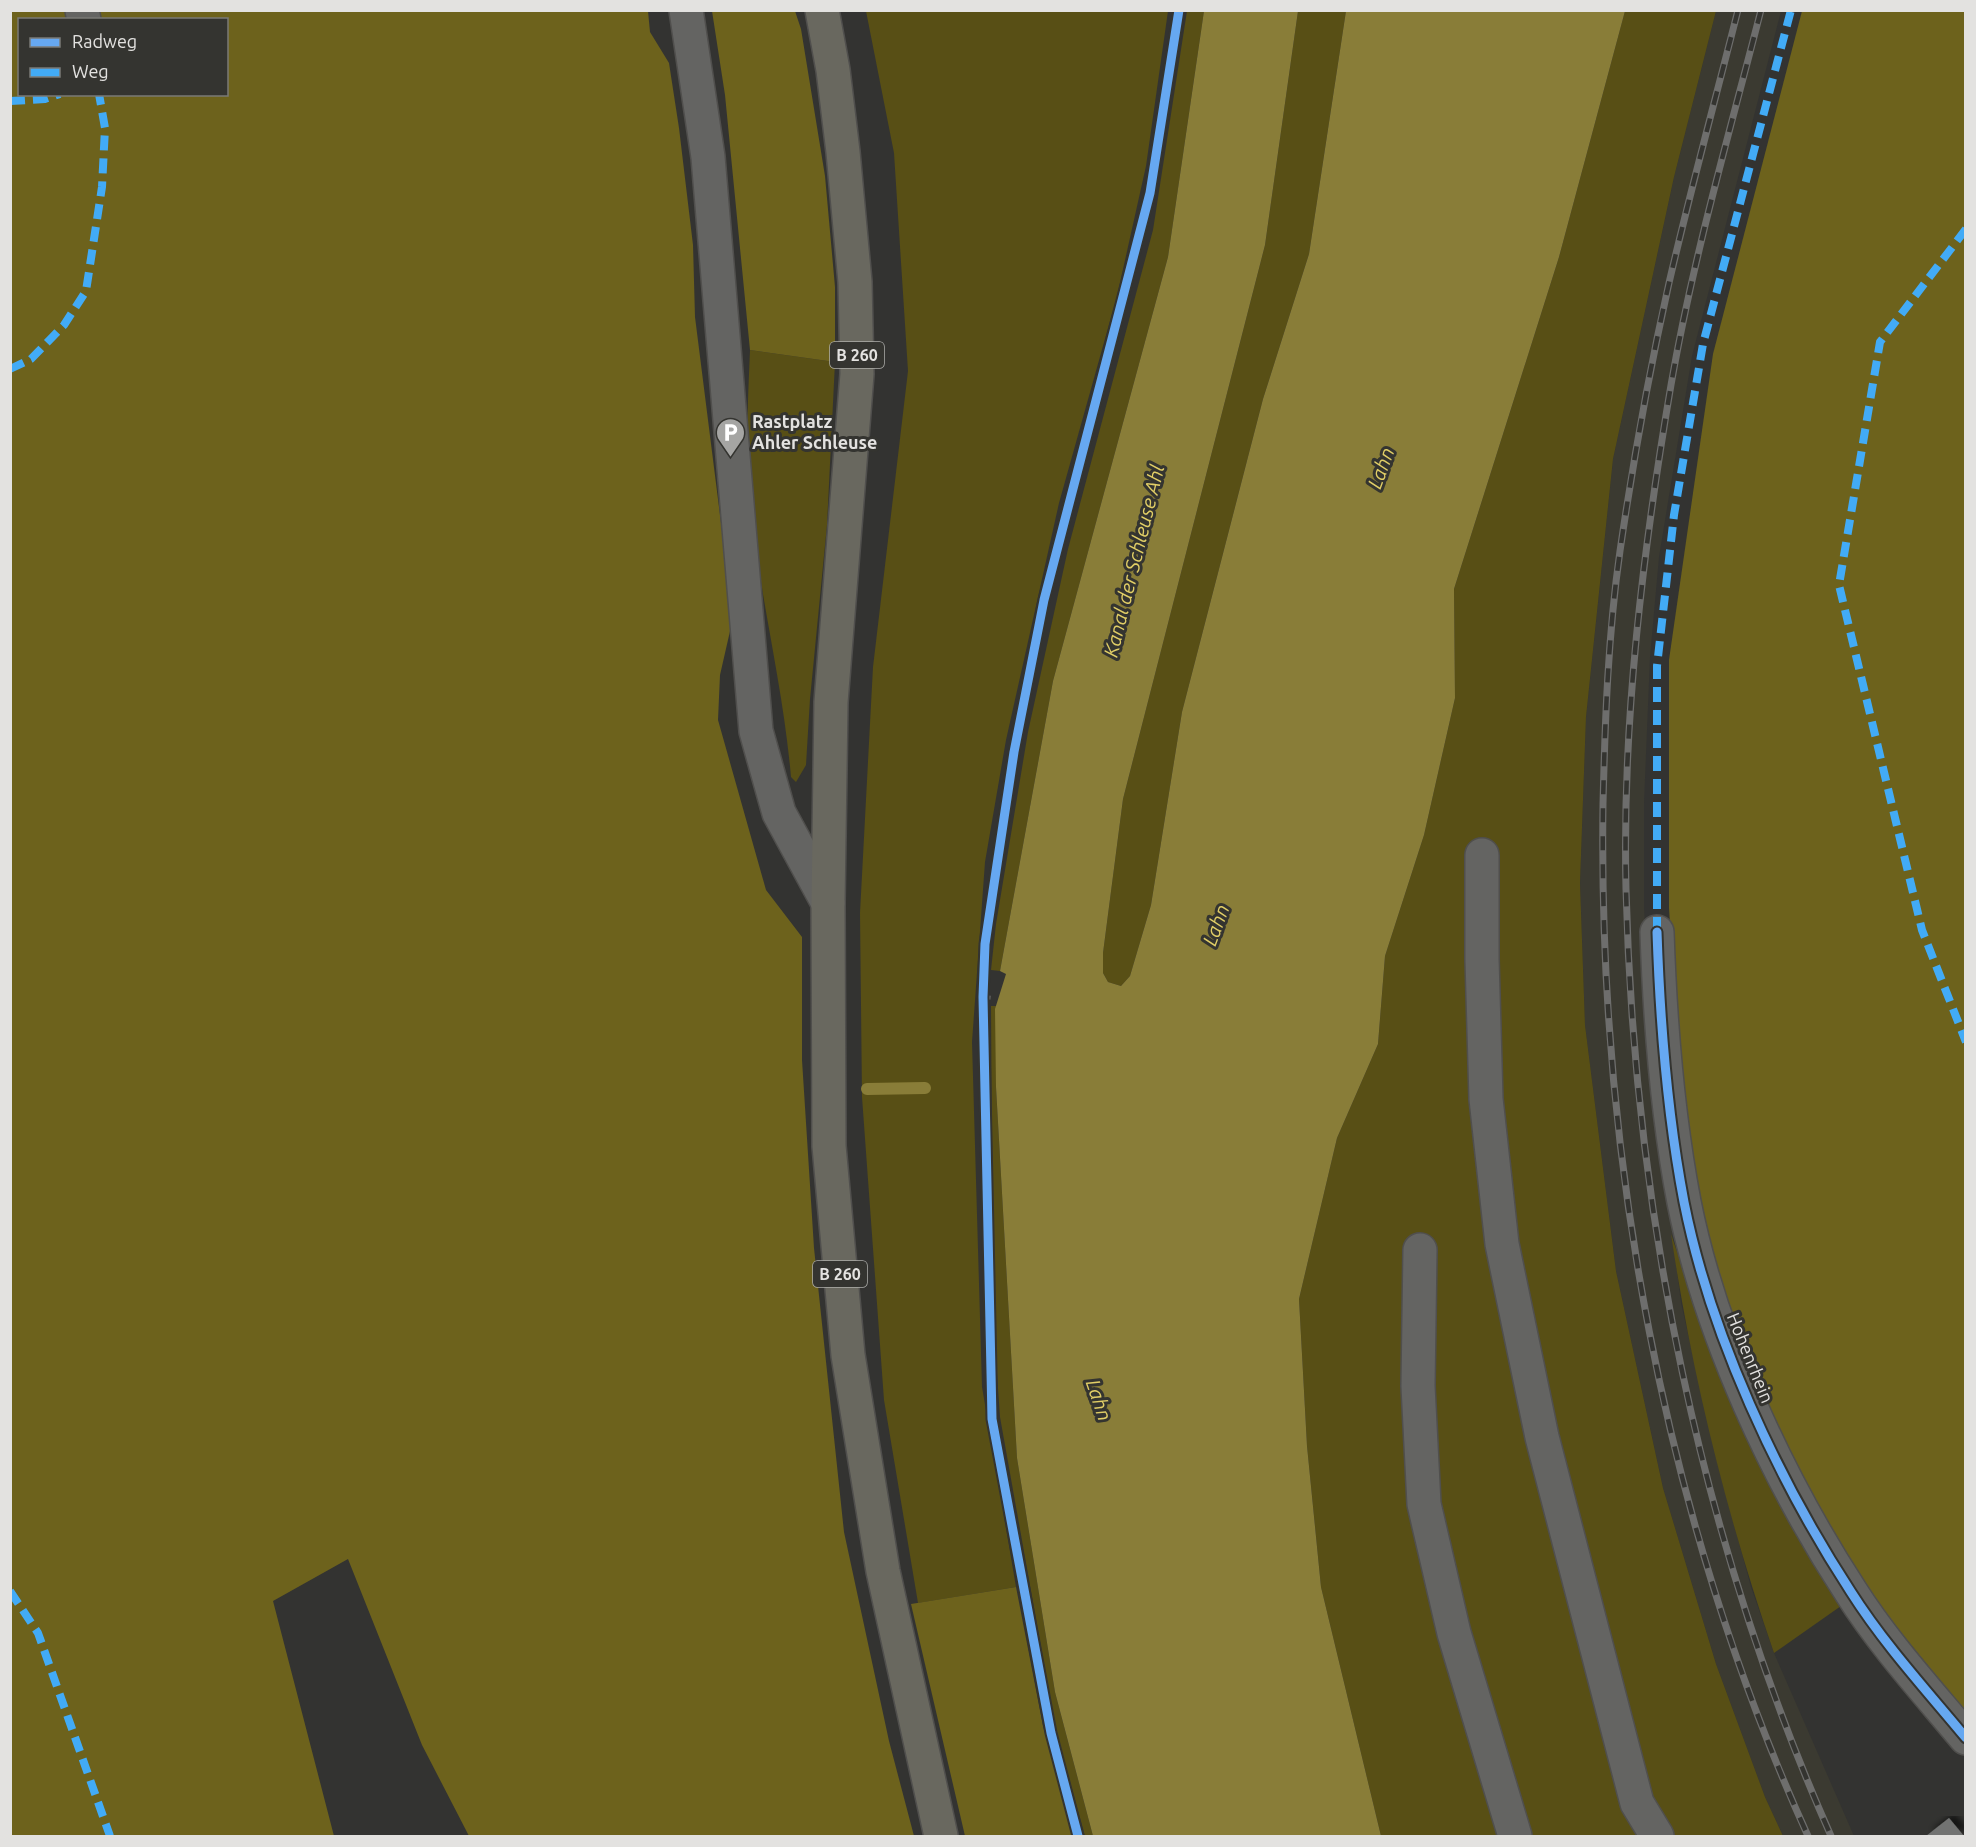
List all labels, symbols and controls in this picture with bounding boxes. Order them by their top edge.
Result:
legend [18,18,228,96]
text: Radweg [72,31,137,51]
text: Weg [72,61,109,81]
road number: B 260 [830,342,884,368]
place label: Rastplatz Ahler Schleuse [752,411,877,452]
parking icon: Rastplatz Ahler Schleuse [715,416,747,458]
water label: Lahn [1363,444,1399,492]
water label: Kanal der Schleuse Ahl [1098,462,1169,660]
water label: Lahn [1198,901,1234,949]
road number: B 260 [813,1261,867,1287]
street label: Hohenrhein [1724,1310,1778,1406]
water label: Lahn [1082,1376,1117,1423]

